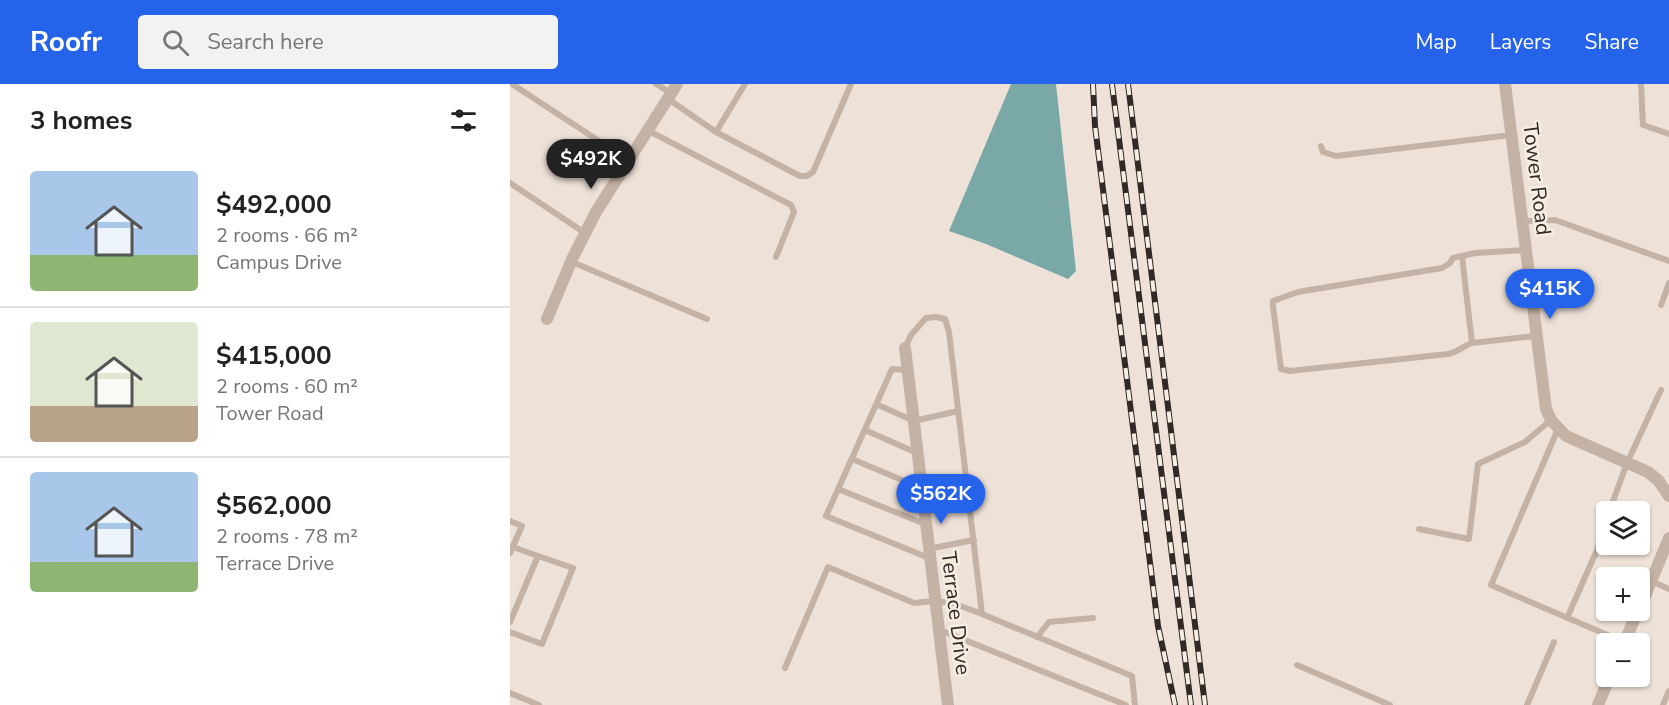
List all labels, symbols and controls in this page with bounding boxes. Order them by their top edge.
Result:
search box [138,15,558,69]
text: Roofr [30,23,102,61]
icon: search [159,26,192,59]
text: Search here [207,27,324,57]
text: Map [1415,28,1457,56]
text: Layers [1490,28,1551,56]
text: Share [1584,28,1639,56]
text: 3 homes [30,103,132,138]
icon: filters [447,104,480,137]
street label: Tower Road [1516,121,1558,237]
pin: $492K [549,139,633,190]
text: $492K [560,145,622,172]
text: $492,000 [216,187,332,222]
icon: home [78,195,150,267]
text: 2 rooms · 66 m² [216,222,358,249]
text: Campus Drive [216,249,342,276]
pin: $415K [1508,269,1592,320]
text: $415K [1519,275,1581,302]
text: $415,000 [216,338,332,373]
icon: home [78,346,150,418]
text: 2 rooms · 60 m² [216,373,358,400]
text: Tower Road [216,400,324,427]
pin: $562K [899,474,983,525]
text: $562K [910,480,972,507]
text: $562,000 [216,488,332,523]
icon: home [78,496,150,568]
map controls [1596,501,1650,687]
button: layers [1596,501,1650,555]
text: 2 rooms · 78 m² [216,523,358,550]
text: Terrace Drive [216,550,334,577]
street label: Terrace Drive [935,550,977,676]
button: + [1596,567,1650,621]
button: − [1596,633,1650,687]

